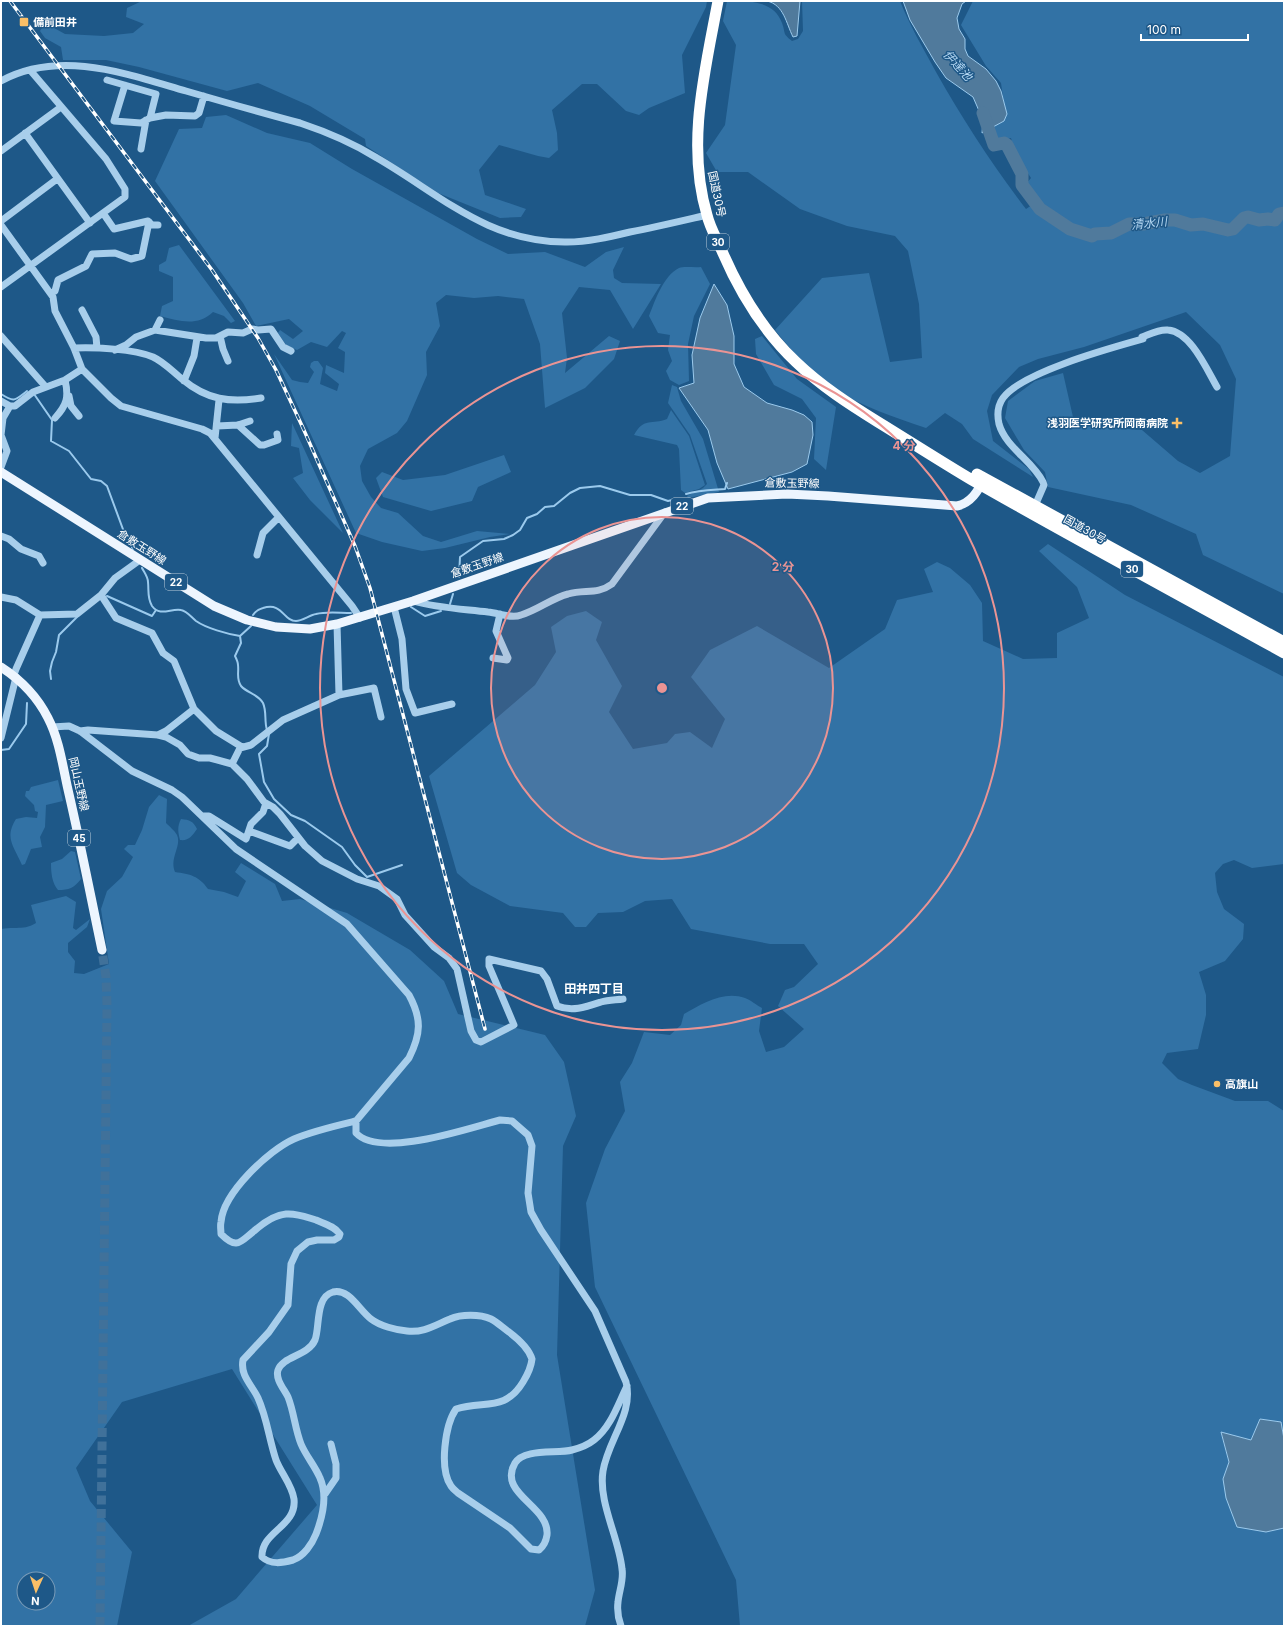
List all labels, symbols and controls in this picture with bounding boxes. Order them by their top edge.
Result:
place label: 備前田井 [33,15,77,29]
marker: 備前田井 [18,16,30,28]
scale bar [1141,16,1248,42]
text: 100 m [1147,22,1181,37]
water label: 伊達池 [940,47,976,84]
street label: 国道30号 [705,170,729,218]
water label: 清水川 [1130,213,1170,232]
road number: 30 [707,234,729,250]
place label: 浅羽医学研究所岡南病院 [1047,416,1168,430]
marker: 浅羽医学研究所岡南病院 [1171,417,1183,429]
text: 4 分 [893,438,915,453]
street label: 倉敷玉野線 [764,476,820,490]
road number: 22 [671,498,693,514]
street label: 国道30号 [1061,512,1109,546]
street label: 倉敷玉野線 [115,526,169,568]
street label: 倉敷玉野線 [449,549,505,581]
text: 2 分 [772,559,794,574]
road number: 30 [1121,561,1143,577]
road number: 22 [165,574,187,590]
centre of rings [655,681,669,695]
street label: 岡山玉野線 [66,756,92,812]
road number: 45 [68,830,90,846]
district label: 田井四丁目 [564,981,624,996]
place label: 高旗山 [1225,1077,1258,1091]
marker: 高旗山 [1212,1079,1222,1089]
north arrow [16,1571,56,1611]
text: N [31,1594,40,1608]

